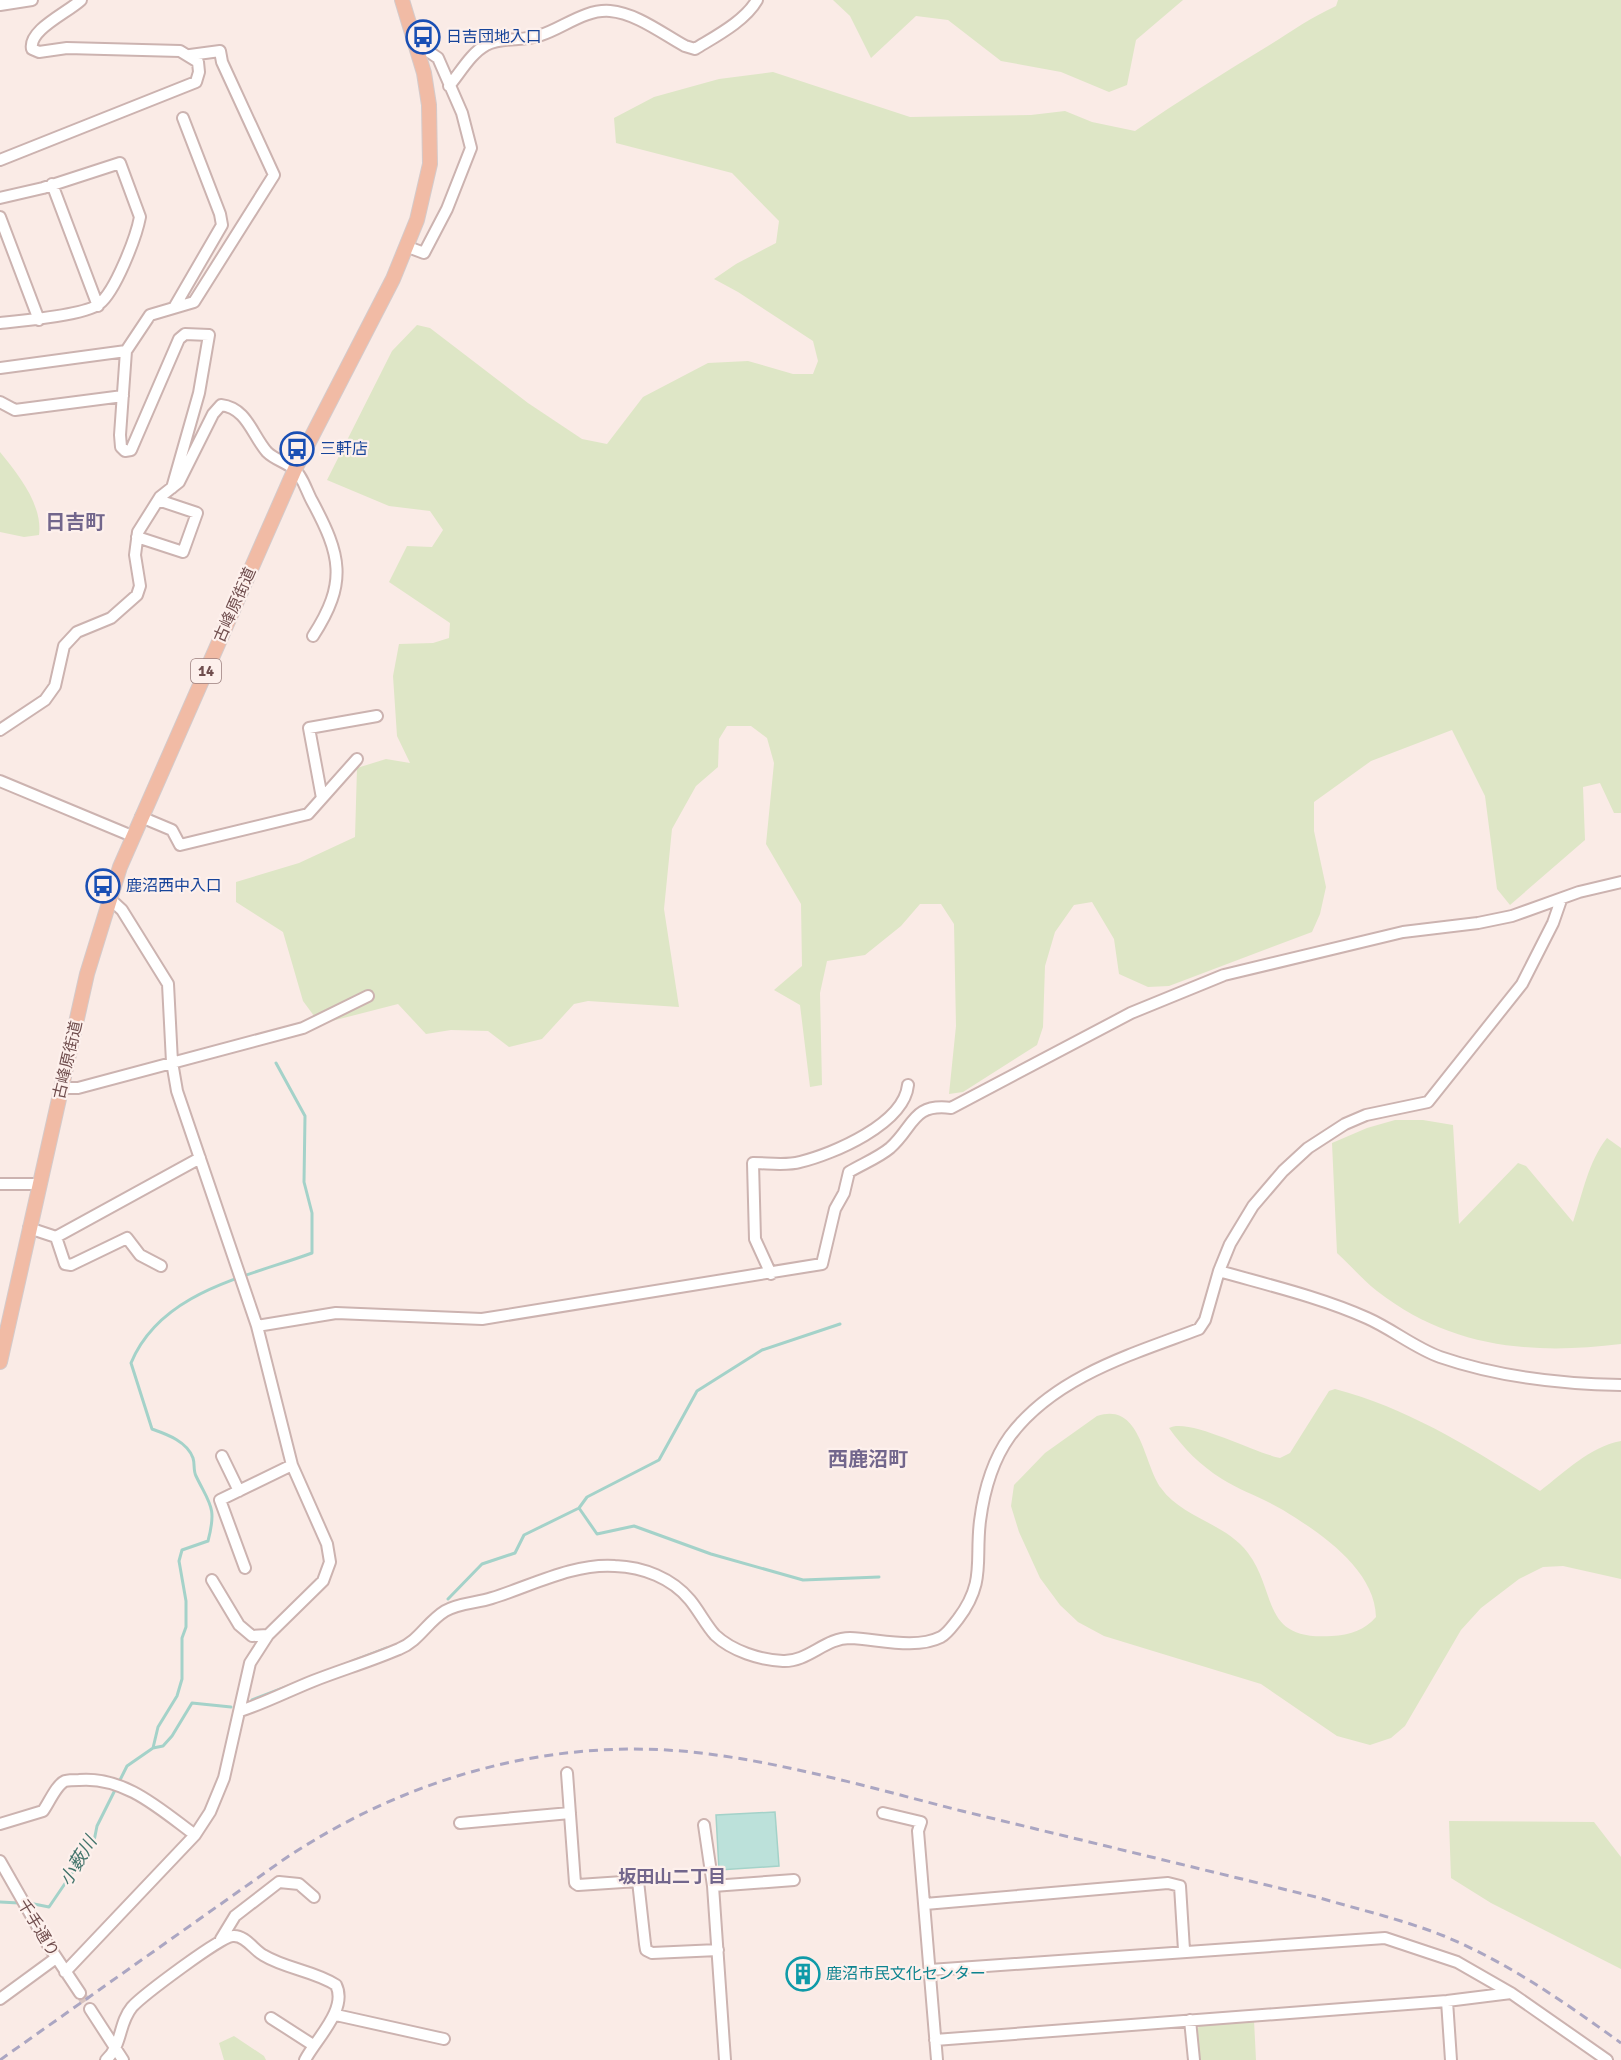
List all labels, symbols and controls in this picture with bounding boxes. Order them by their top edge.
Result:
bus stop icon: 日吉団地入口 [405,19,441,55]
place label: 日吉団地入口 [446,27,542,47]
bus stop icon: 三軒店 [279,431,315,467]
place label: 三軒店 [320,439,368,459]
district label: 日吉町 [45,510,105,535]
street label: 古峰原街道 [210,564,260,646]
road number: 14 [191,659,221,683]
bus stop icon: 鹿沼西中入口 [85,868,121,904]
place label: 鹿沼西中入口 [126,876,222,896]
street label: 古峰原街道 [49,1019,87,1101]
district label: 西鹿沼町 [828,1447,908,1472]
water label: 小薮川 [55,1830,102,1890]
district label: 坂田山二丁目 [618,1866,726,1888]
street label: 千手通り [13,1895,63,1961]
building icon: 鹿沼市民文化センター [785,1956,821,1992]
place label: 鹿沼市民文化センター [826,1964,986,1984]

